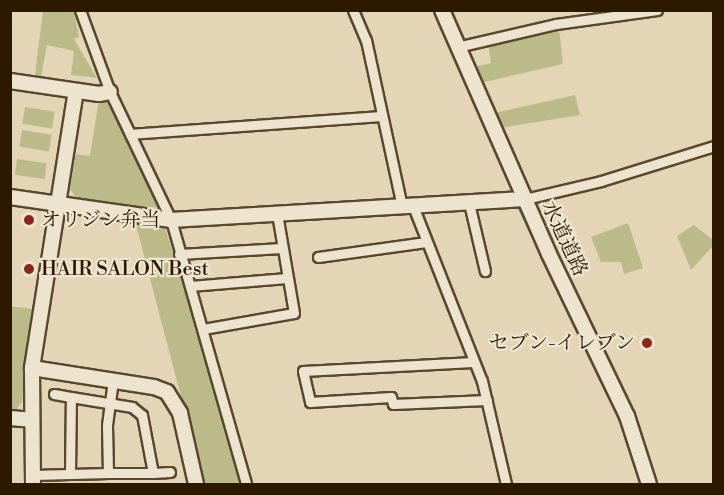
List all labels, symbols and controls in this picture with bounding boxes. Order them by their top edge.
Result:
street label: 水道道路 [536,198,592,280]
place label: オリジン弁当 [41,208,161,232]
marker: オリジン弁当 [22,213,36,227]
place label: HAIR SALON Best [41,257,209,281]
marker: HAIR SALON Best [22,262,36,276]
place label: セブン-イレブン [487,331,635,355]
marker: セブン-イレブン [640,336,654,350]

